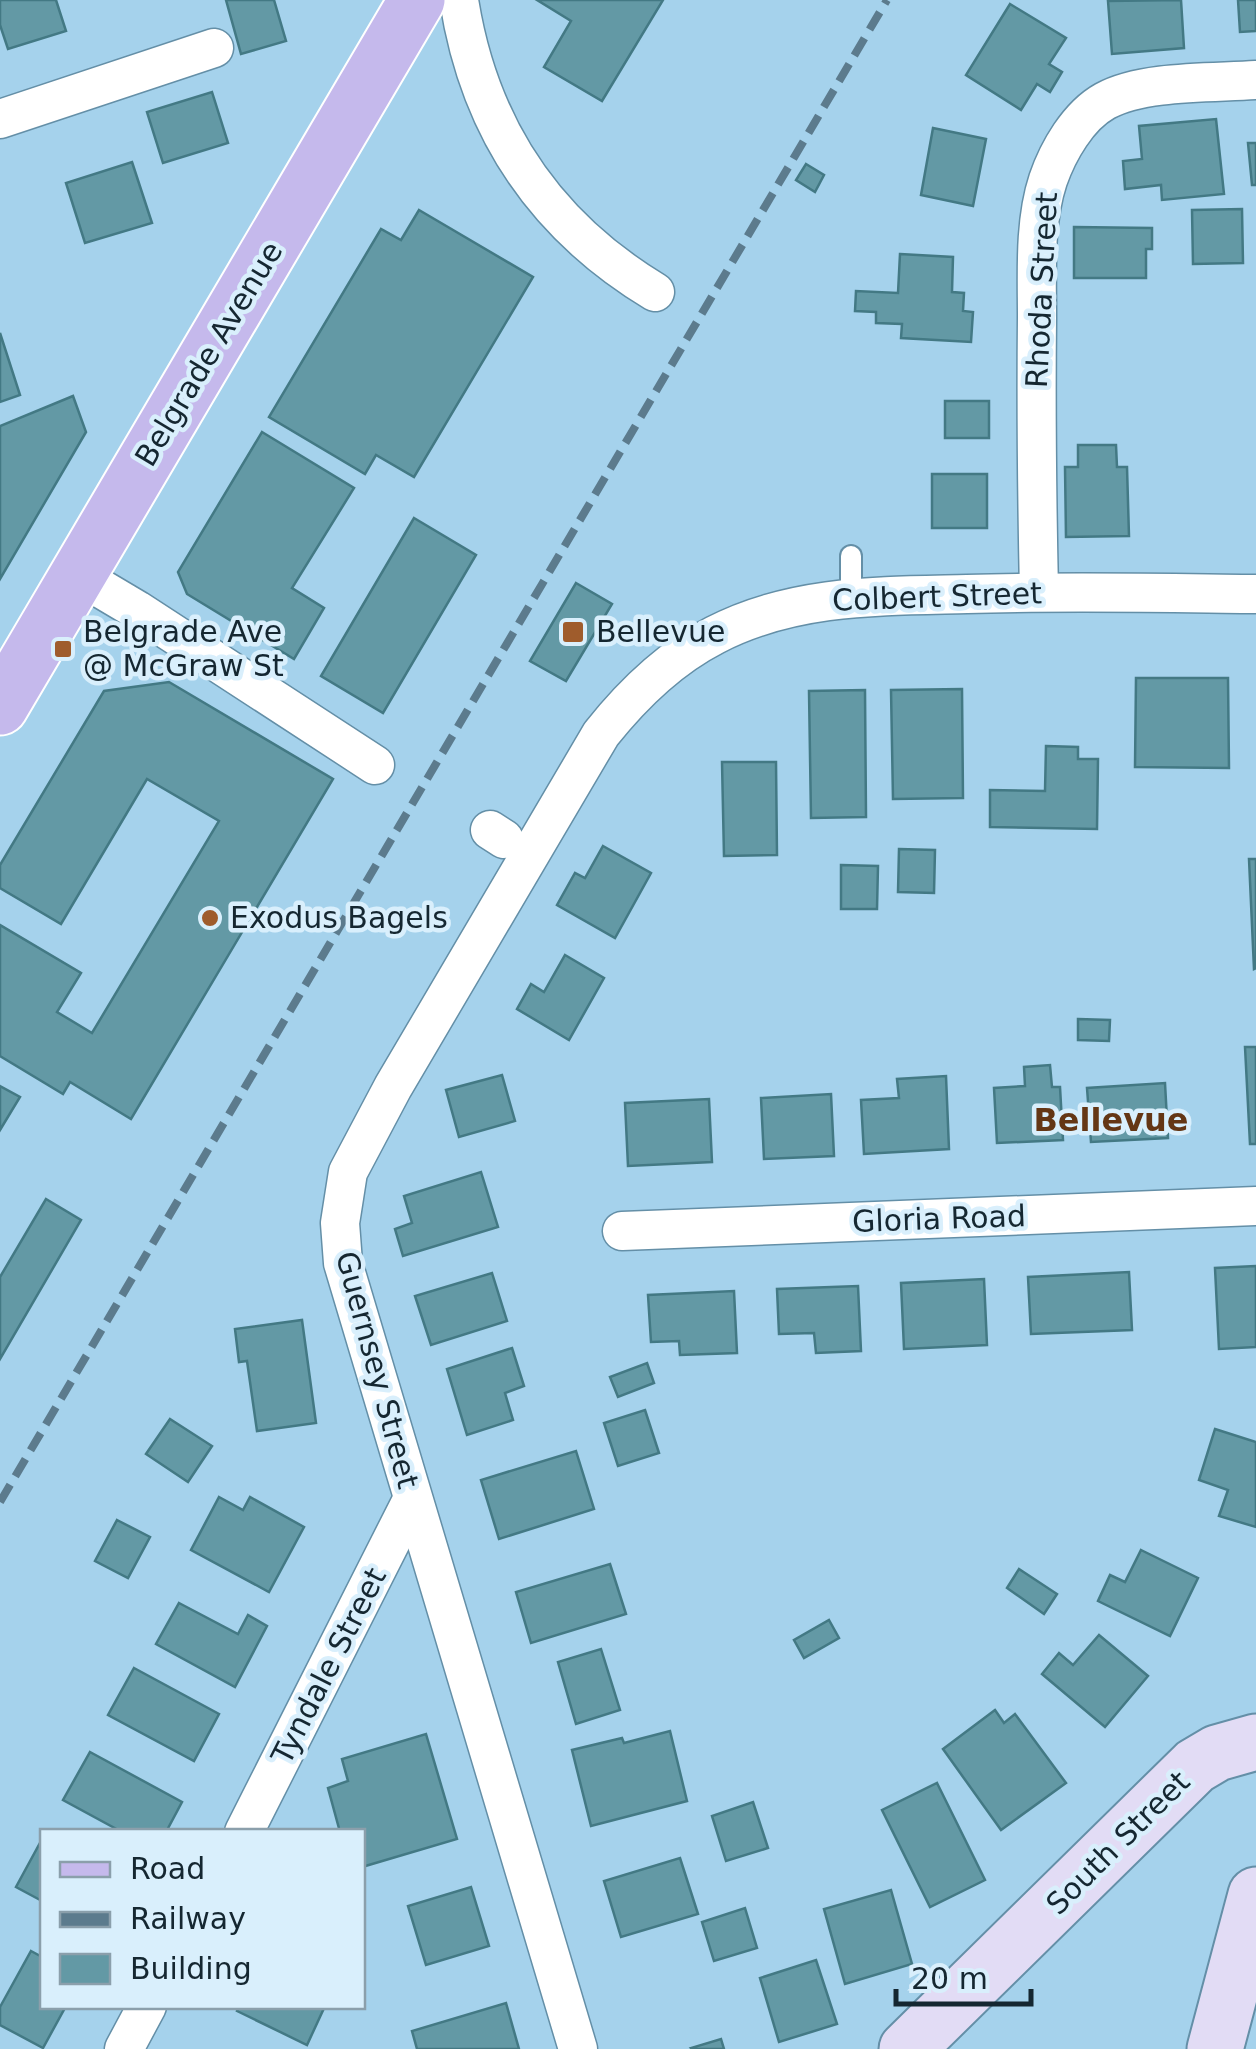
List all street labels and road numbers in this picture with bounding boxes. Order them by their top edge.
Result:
street label: Rhoda Street [1019,191,1064,389]
street label: Belgrade Avenue [128,235,289,472]
street label: Colbert Street [831,575,1043,618]
street label: Gloria Road [852,1198,1026,1239]
street label: Guernsey Street [329,1247,426,1493]
street label: Tyndale Street [264,1562,393,1771]
street label: South Street [1039,1764,1197,1921]

